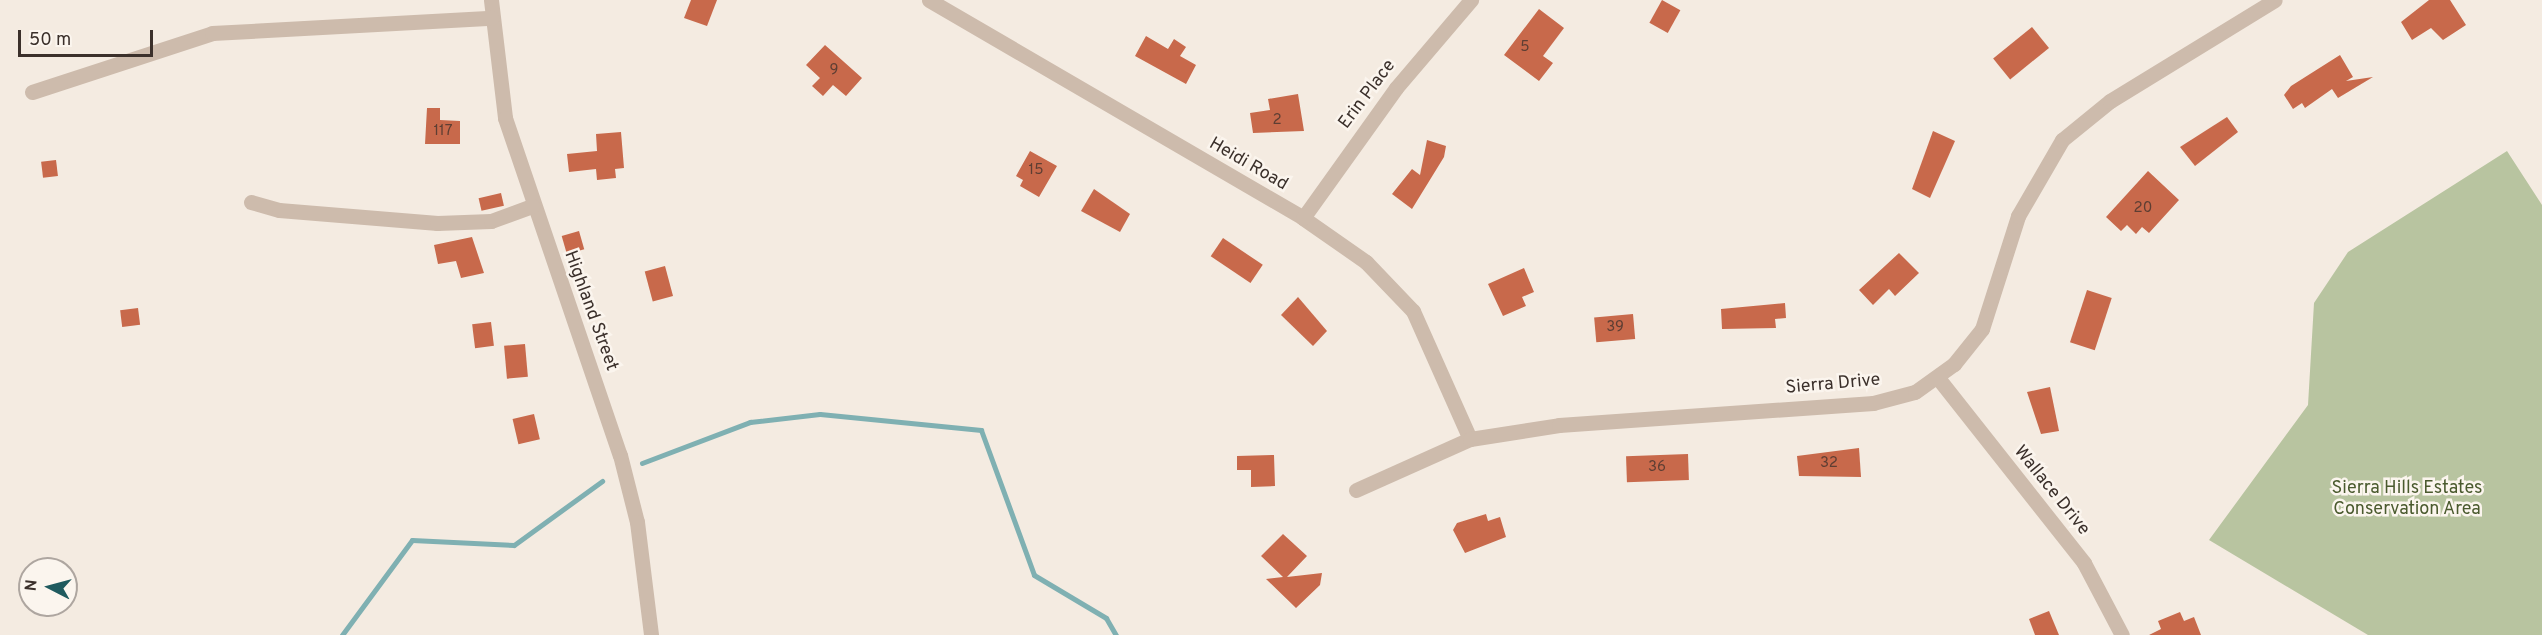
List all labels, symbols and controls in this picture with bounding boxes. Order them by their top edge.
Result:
scale bar [21,18,156,56]
text: 50 m [29,29,71,52]
house number: 5 [1520,39,1530,57]
street label: Erin Place [1335,56,1401,134]
house number: 9 [830,62,838,80]
house number: 2 [1272,112,1282,130]
house number: 117 [434,123,452,141]
street label: Heidi Road [1205,134,1291,196]
house number: 15 [1029,162,1043,180]
house number: 20 [2134,200,2152,218]
street label: Highland Street [558,248,622,374]
house number: 39 [1606,319,1624,337]
street label: Sierra Drive [1785,370,1881,400]
street label: Wallace Drive [2008,442,2094,540]
house number: 32 [1820,455,1838,473]
house number: 36 [1648,459,1666,477]
park label: Sierra Hills Estates Conservation Area [2332,479,2482,522]
north arrow [18,557,78,617]
text: N [22,579,43,592]

